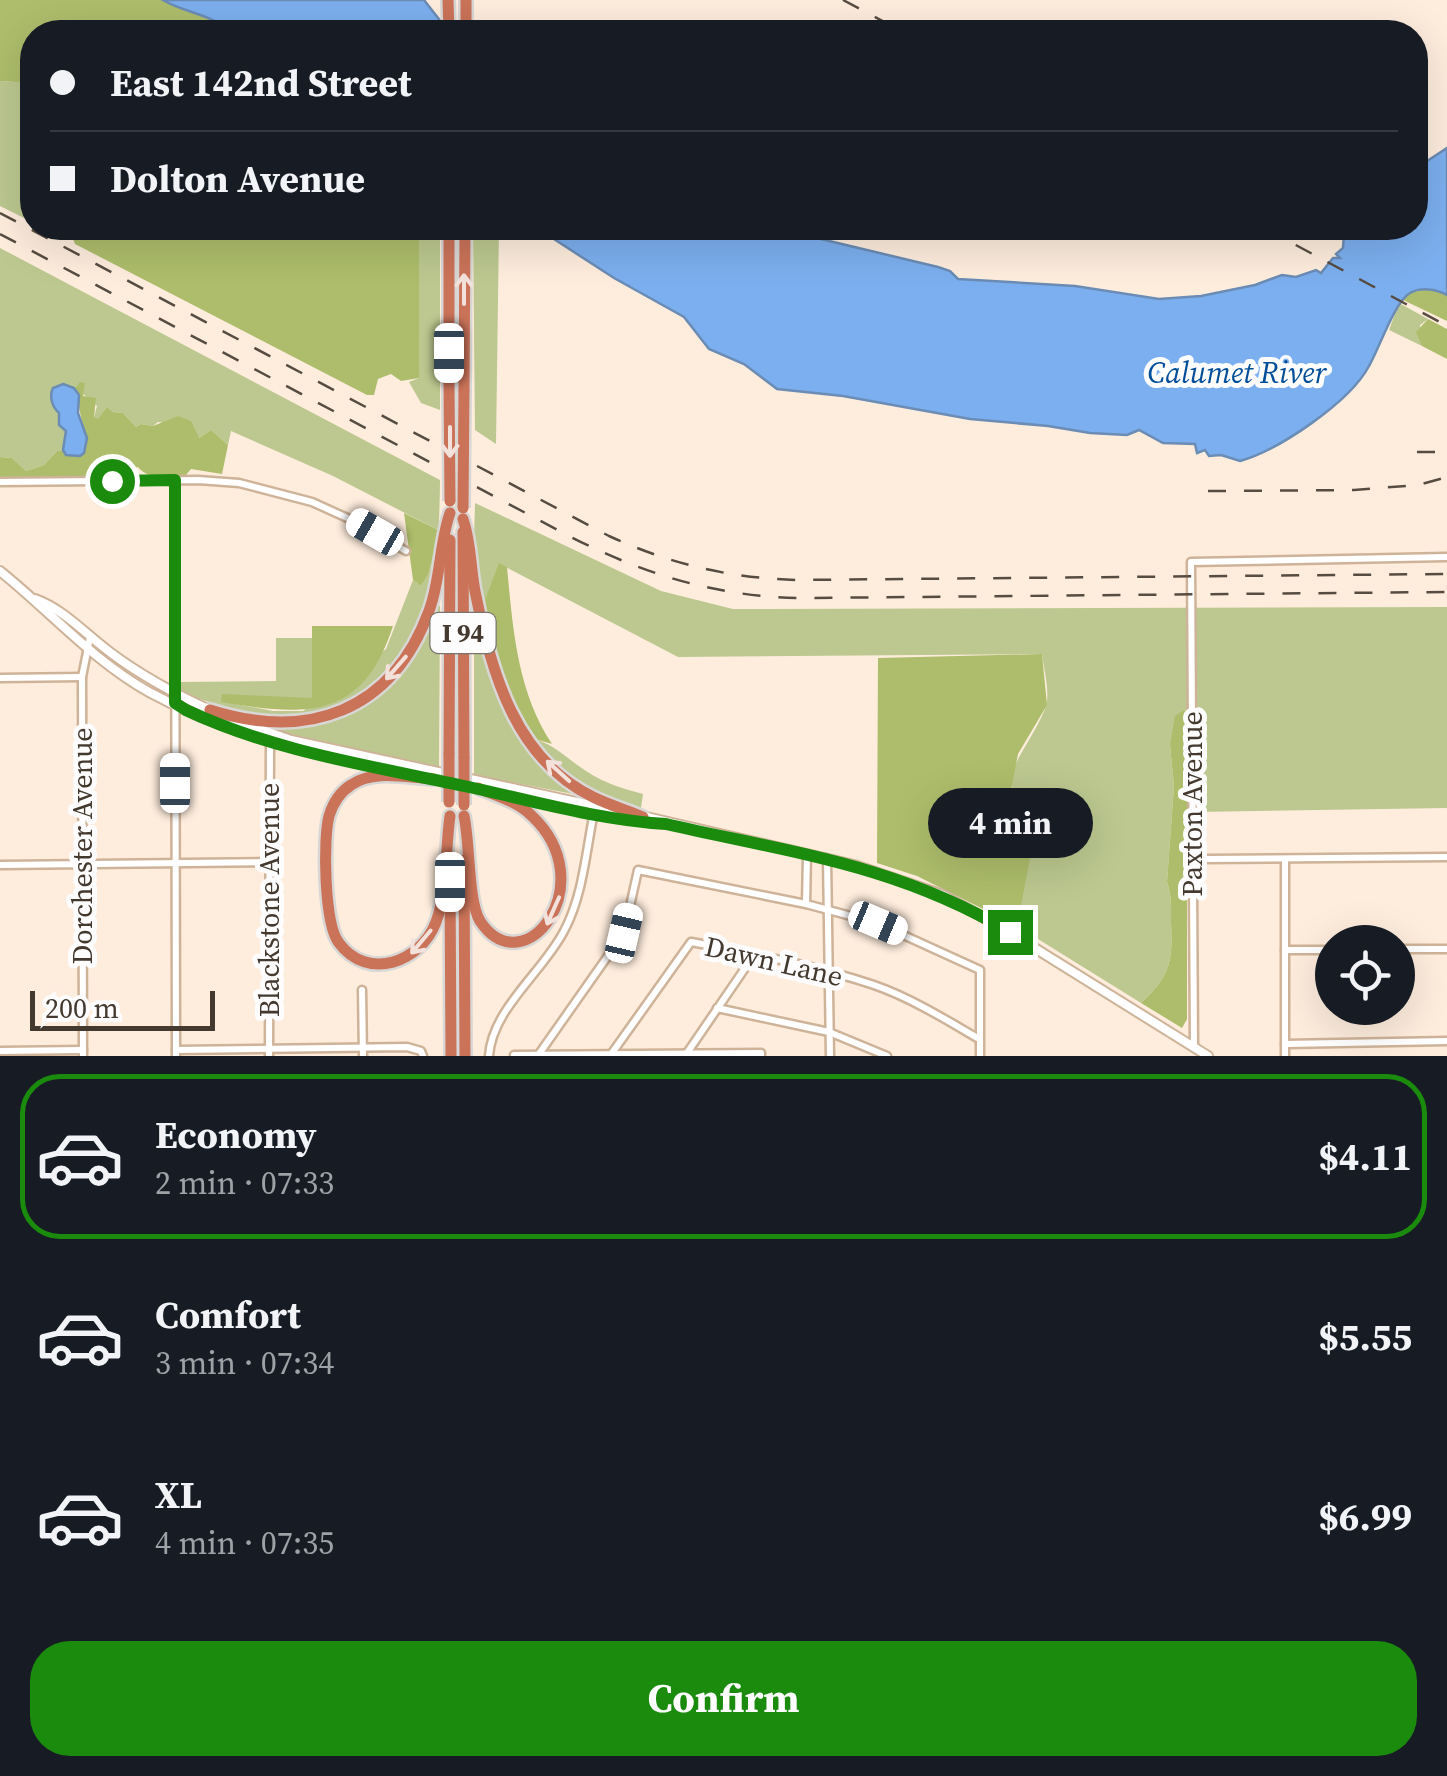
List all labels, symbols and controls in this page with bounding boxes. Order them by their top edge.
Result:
text: East 142nd Street [110,57,412,109]
text: Dolton Avenue [110,153,365,205]
one-way arrow [454,273,474,306]
car [434,323,464,383]
water label: Calumet River [1148,352,1327,393]
one-way arrow [440,426,460,458]
route start [90,459,135,504]
car [342,504,408,560]
road number: I 94 [430,613,496,653]
one-way arrow [385,655,408,680]
street label: Paxton Avenue [1173,711,1211,897]
street label: Dorchester Avenue [63,727,101,965]
car [160,753,190,813]
one-way arrow [546,760,571,783]
street label: Blackstone Avenue [250,783,288,1017]
callout: 4 min [928,787,1092,857]
text: 4 min [969,801,1052,845]
car [435,852,465,912]
one-way arrow [543,895,561,926]
car [845,897,911,949]
car [603,900,645,966]
route end [988,910,1033,955]
map controls [1315,925,1415,1025]
button: locate [1315,925,1415,1025]
street label: Dawn Lane [701,927,847,995]
one-way arrow [410,929,433,954]
scale bar [30,986,215,1030]
text: 200 m [45,989,119,1027]
text: Economy [155,1109,317,1161]
icon: car [35,1112,125,1202]
text: $4.11 [1318,1131,1412,1183]
text: 2 min · 07:33 [155,1161,334,1205]
text: Comfort [155,1289,301,1341]
icon: car [35,1292,125,1382]
text: $5.55 [1318,1311,1412,1363]
text: 3 min · 07:34 [155,1341,334,1385]
text: XL [155,1469,202,1521]
icon: car [35,1472,125,1562]
text: $6.99 [1318,1491,1412,1543]
text: 4 min · 07:35 [155,1521,334,1565]
button: Confirm [30,1641,1417,1756]

